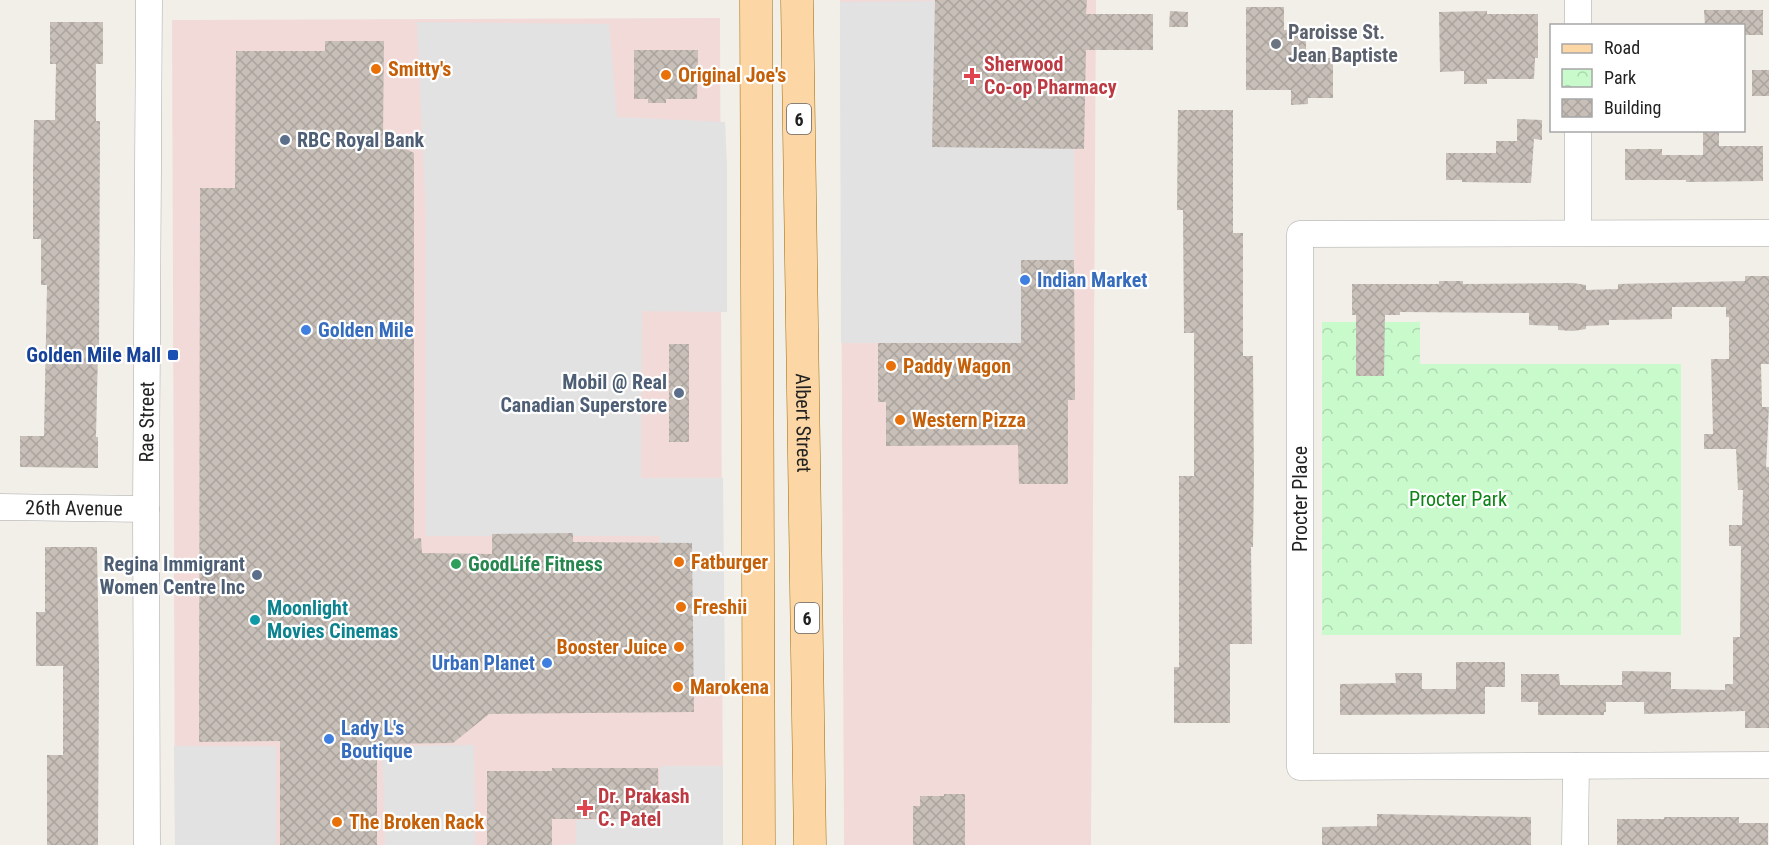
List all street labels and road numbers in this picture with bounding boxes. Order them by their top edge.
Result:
road number: 6 [787,104,811,134]
street label: Albert Street [791,373,816,473]
street label: Rae Street [134,381,159,463]
street label: Procter Place [1288,446,1312,552]
street label: 26th Avenue [25,495,123,521]
road number: 6 [795,603,819,633]

